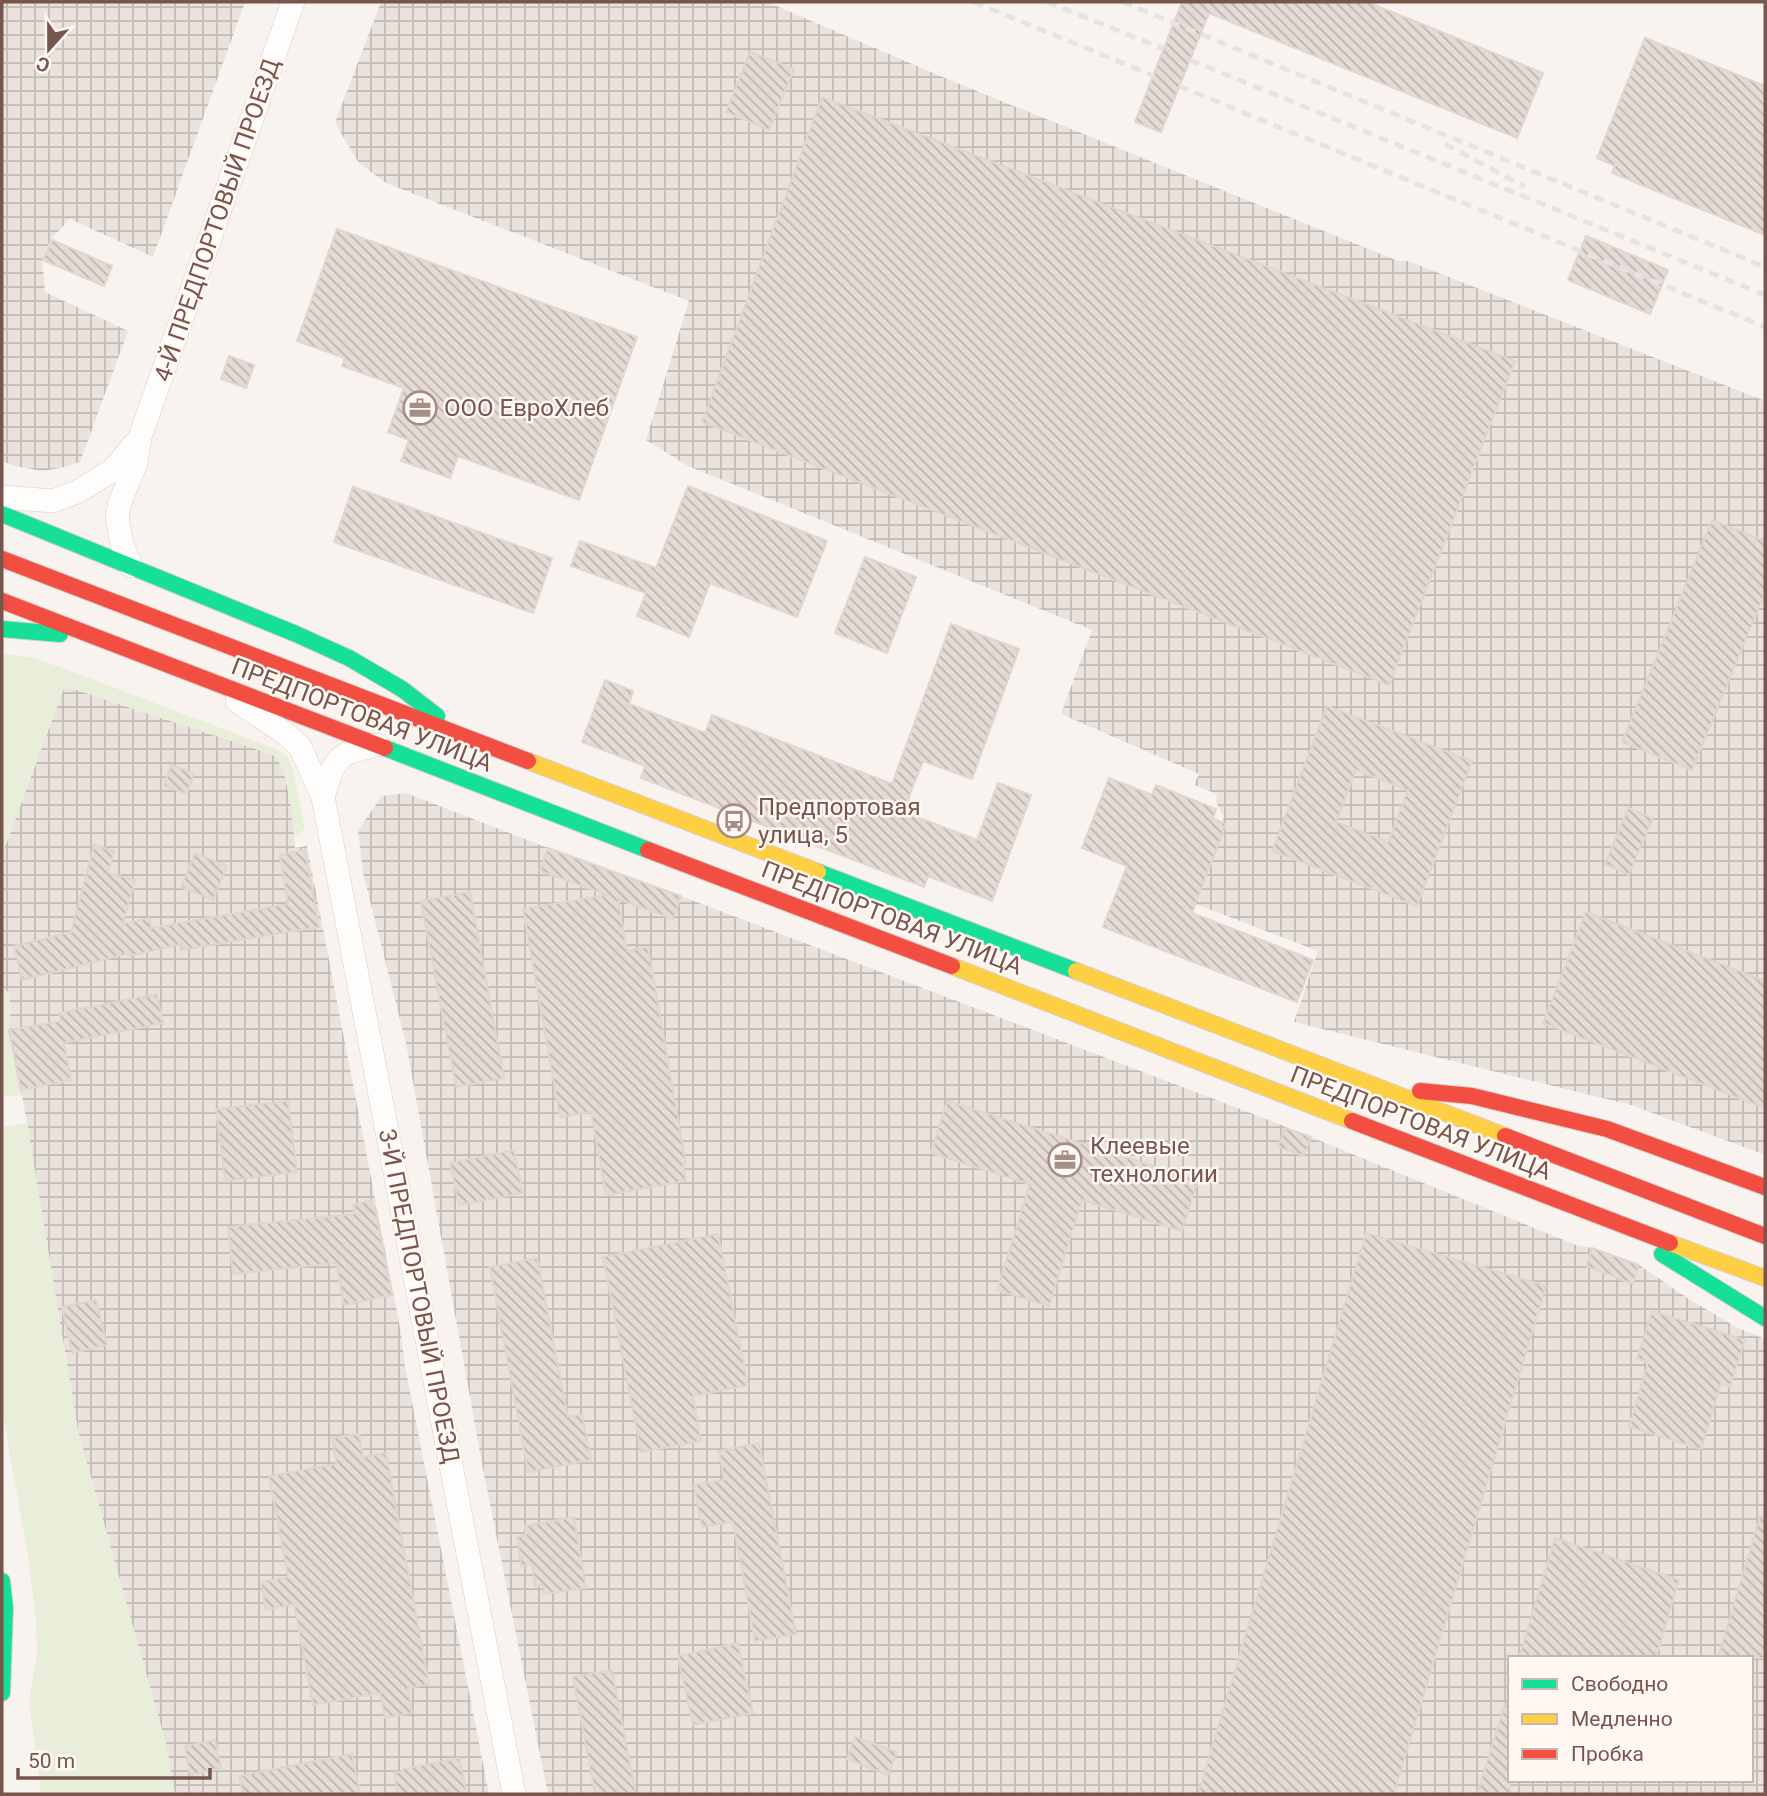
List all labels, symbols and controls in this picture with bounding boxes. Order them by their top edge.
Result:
north arrow [14,14,84,84]
text: С [33,51,53,77]
street label: 4-Й ПРЕДПОРТОВЫЙ ПРОЕЗД [148,55,286,385]
office icon: ООО ЕвроХлеб [401,389,439,427]
place label: ООО ЕвроХлеб [444,394,609,422]
street label: ПРЕДПОРТОВАЯ УЛИЦА [228,652,497,778]
place label: Предпортовая улица, 5 [758,793,921,849]
bus stop icon: Предпортовая улица, 5 [715,802,753,840]
street label: ПРЕДПОРТОВАЯ УЛИЦА [758,855,1027,981]
street label: ПРЕДПОРТОВАЯ УЛИЦА [1287,1060,1556,1186]
street label: 3-Й ПРЕДПОРТОВЫЙ ПРОЕЗД [373,1126,465,1466]
place label: Клеевые технологии [1090,1132,1218,1188]
office icon: Клеевые технологии [1046,1141,1084,1179]
legend [1508,1656,1753,1782]
text: Свободно [1571,1672,1668,1696]
text: Медленно [1571,1707,1673,1731]
scale bar [18,1736,210,1780]
text: Пробка [1571,1742,1644,1766]
text: 50 m [28,1749,75,1773]

